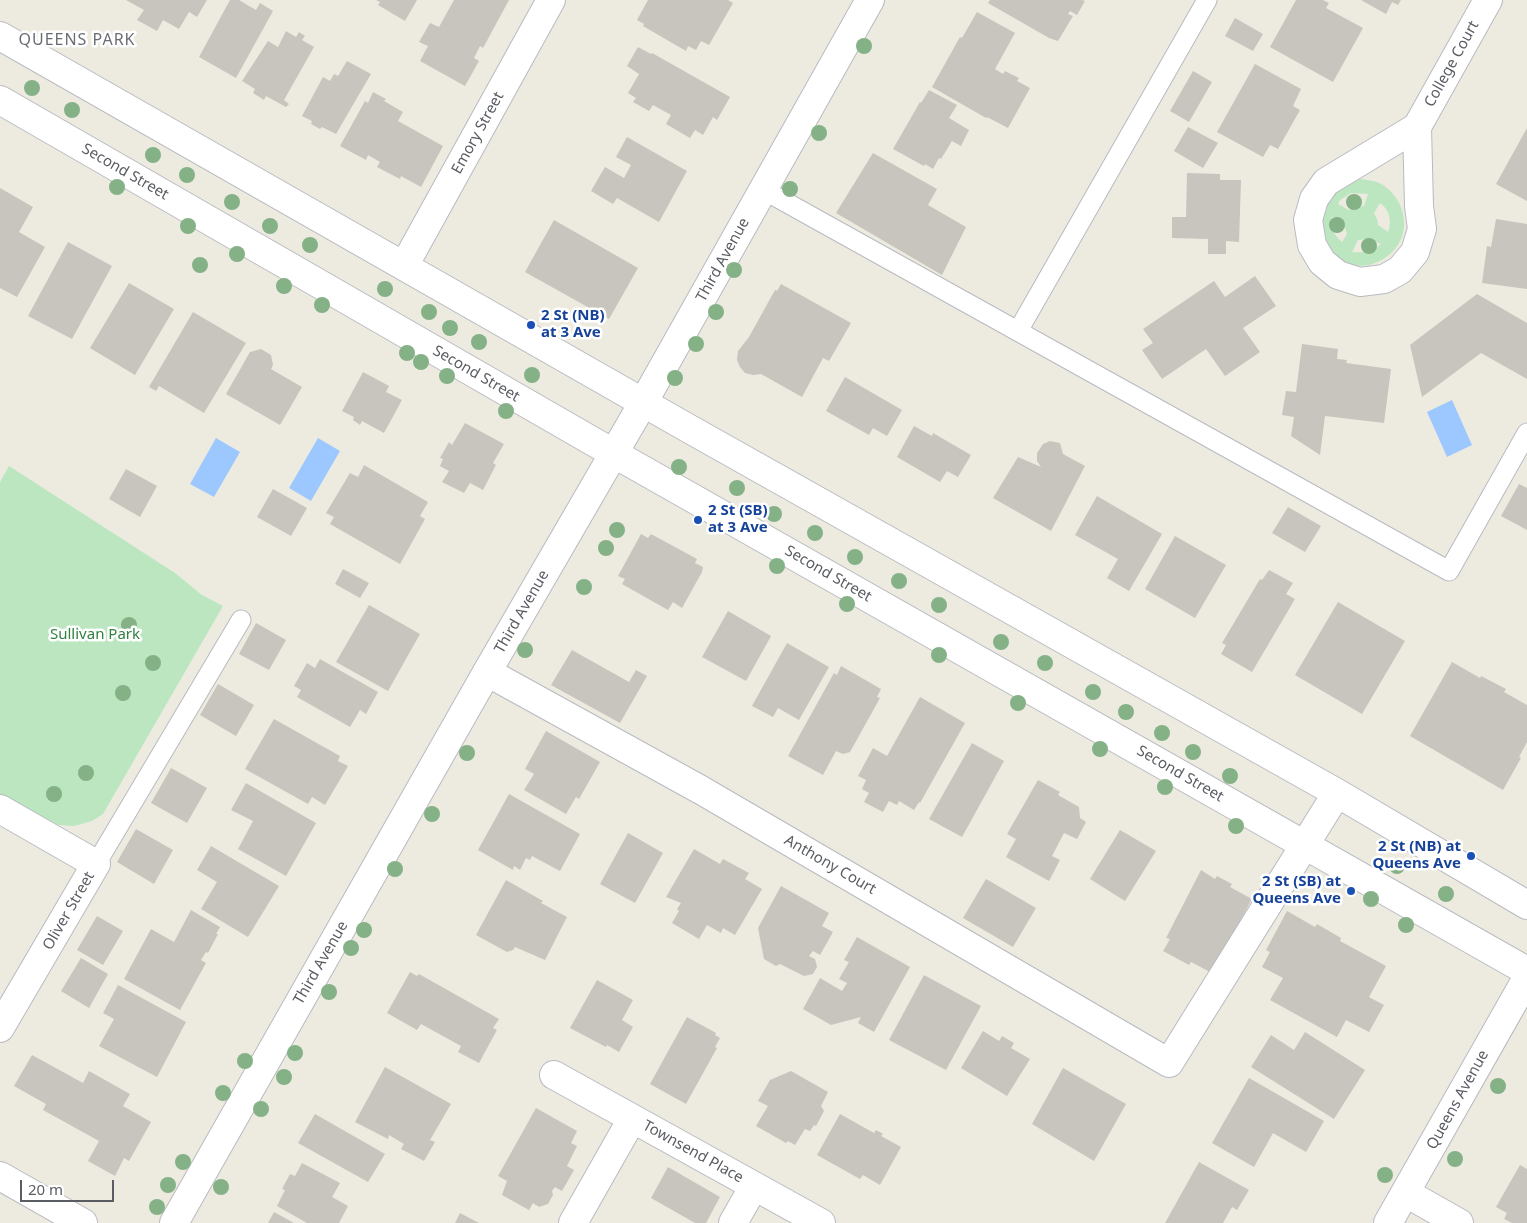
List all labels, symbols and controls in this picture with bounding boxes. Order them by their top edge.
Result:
street label: College Court [1421,18,1483,110]
district label: QUEENS PARK [17,30,137,50]
street label: Emory Street [448,89,508,177]
street label: Second Street [78,140,172,204]
street label: Third Avenue [693,215,753,305]
place label: 2 St (NB) at 3 Ave [541,307,604,342]
marker: 2 St (NB) at 3 Ave [525,319,537,331]
street label: Second Street [429,342,523,406]
place label: 2 St (SB) at 3 Ave [708,502,768,537]
marker: 2 St (SB) at 3 Ave [692,514,704,526]
street label: Second Street [781,542,875,606]
street label: Third Avenue [491,567,553,657]
park label: Sullivan Park [50,626,140,644]
street label: Second Street [1133,742,1227,806]
street label: Anthony Court [781,831,879,899]
place label: 2 St (NB) at Queens Ave [1372,838,1461,873]
marker: 2 St (NB) at Queens Ave [1465,850,1477,862]
street label: Oliver Street [39,869,99,953]
place label: 2 St (SB) at Queens Ave [1252,873,1341,908]
marker: 2 St (SB) at Queens Ave [1345,885,1357,897]
street label: Third Avenue [290,918,352,1008]
street label: Queens Avenue [1423,1047,1493,1153]
street label: Townsend Place [640,1117,746,1187]
scale bar [22,1170,116,1202]
text: 20 m [28,1179,63,1199]

